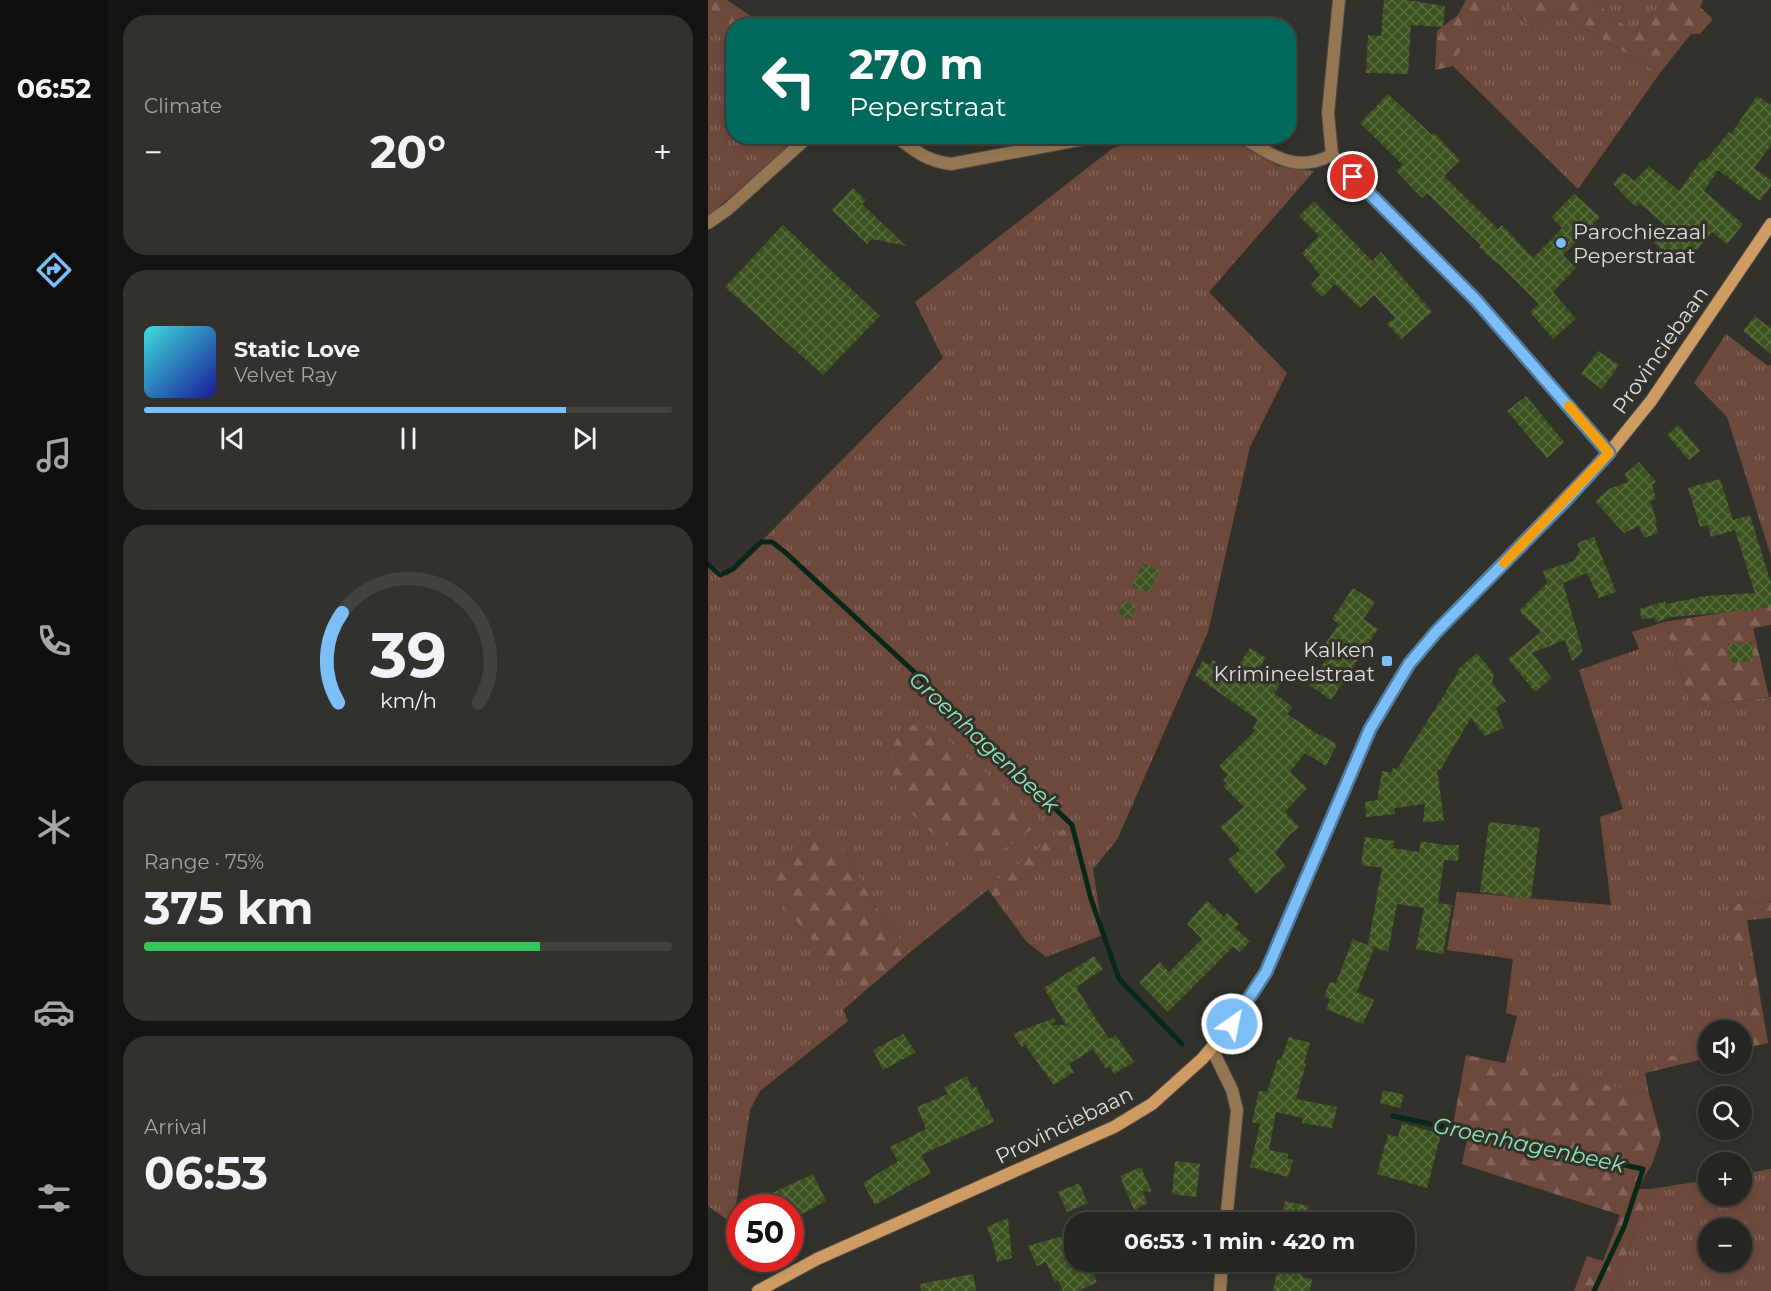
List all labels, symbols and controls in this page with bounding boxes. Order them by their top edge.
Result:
text: 270 m [849,38,983,90]
icon: left [750,42,828,120]
text: 06:52 [17,72,91,105]
text: Peperstraat [849,90,1006,123]
text: Climate [144,94,222,118]
text: 20° [370,124,446,179]
text: − [144,132,163,172]
text: + [653,132,672,172]
pin [1327,151,1378,202]
icon: arrive [1336,160,1369,193]
place label: Parochiezaal Peperstraat [1573,219,1707,268]
marker: Parochiezaal Peperstraat [1554,236,1568,250]
icon: directions [33,249,75,291]
street label: Provinciebaan [1607,281,1713,419]
text: Static Love [234,336,360,363]
text: Velvet Ray [234,363,337,387]
icon: previous [216,422,249,455]
icon: pause [392,422,425,455]
icon: next [568,422,601,455]
icon: music [33,434,75,476]
text: 39 [369,617,446,693]
icon: phone [33,620,75,662]
place label: Kalken Krimineelstraat [1214,637,1375,686]
marker: Kalken Krimineelstraat [1380,654,1394,668]
water label: Groenhagenbeek [903,666,1065,819]
text: km/h [379,687,437,713]
icon: climate [33,806,75,848]
text: Range · 75% [144,850,264,874]
text: 375 km [144,880,313,935]
icon: car [33,991,75,1033]
position arrow [1200,992,1264,1056]
map controls [1698,1020,1752,1272]
button: sound [1698,1020,1752,1074]
street label: Provinciebaan [991,1081,1137,1169]
button: search [1698,1086,1752,1140]
water label: Groenhagenbeek [1431,1112,1628,1179]
text: Arrival [144,1115,207,1139]
text: 06:53 [144,1145,268,1200]
button: + [1698,1152,1752,1206]
icon: filters [33,1177,75,1219]
speed limit sign: 50 [726,1194,804,1272]
button: − [1698,1218,1752,1272]
text: 06:53 · 1 min · 420 m [1124,1228,1355,1255]

